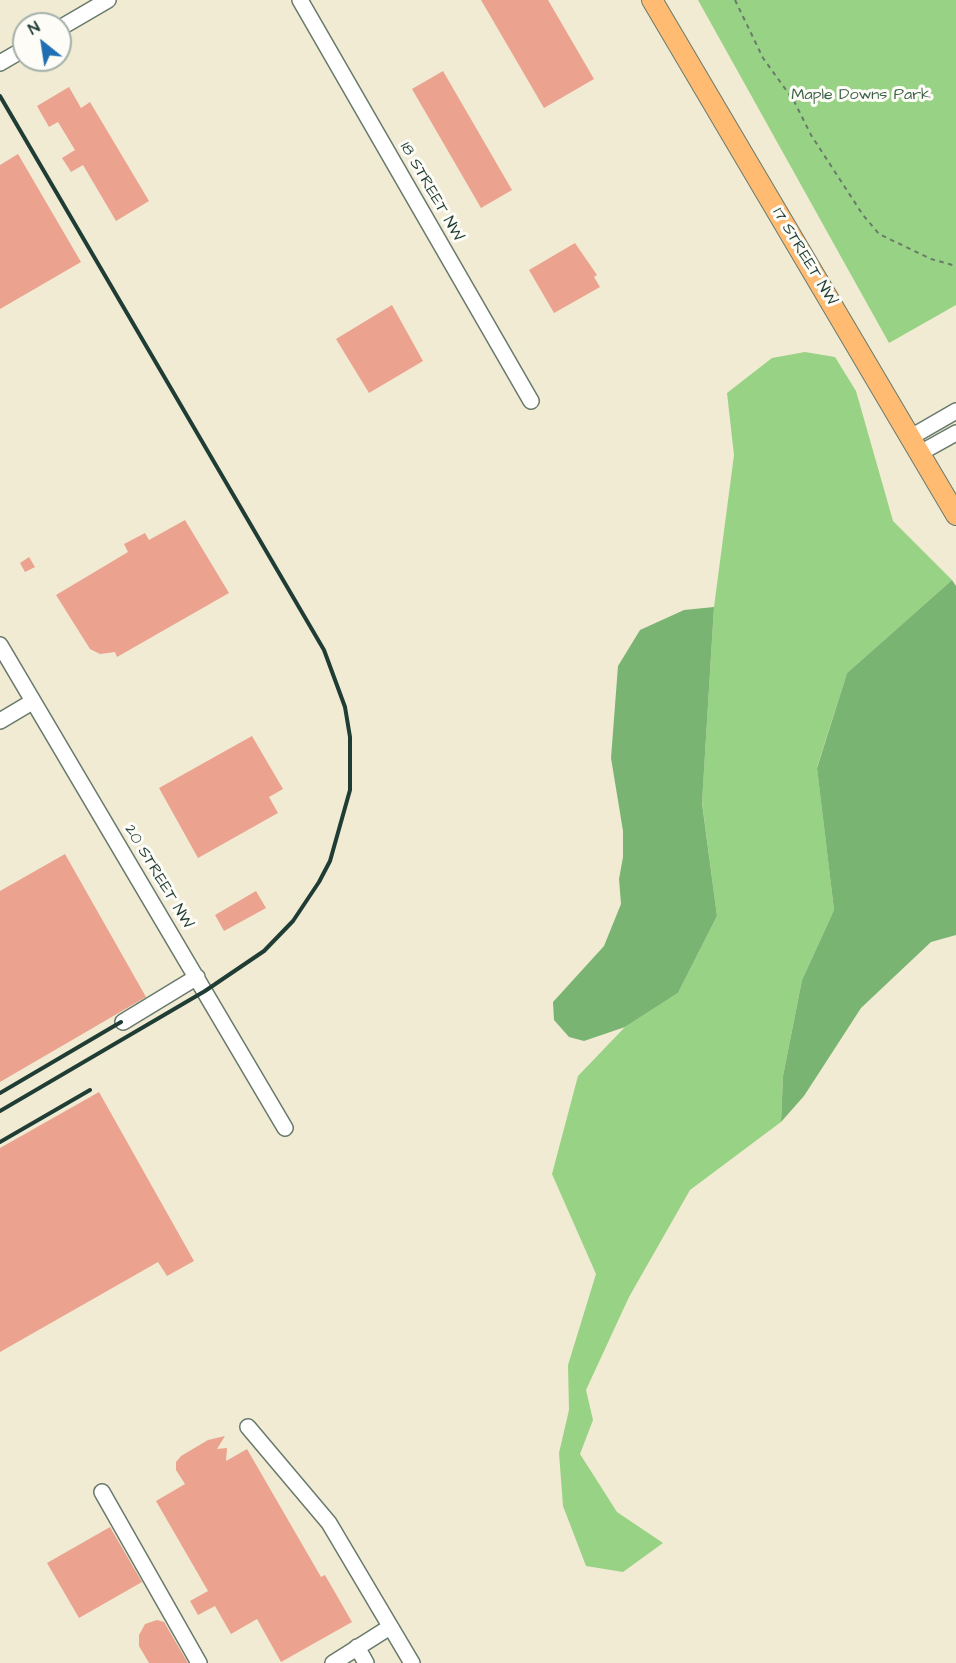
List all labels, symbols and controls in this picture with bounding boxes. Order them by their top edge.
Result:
north arrow [12,12,72,72]
text: N [24,16,44,40]
park label: Maple Downs Park [791,86,931,106]
street label: 18 STREET NW [395,139,467,245]
street label: 17 STREET NW [767,205,841,309]
street label: 20 STREET NW [119,822,197,932]

